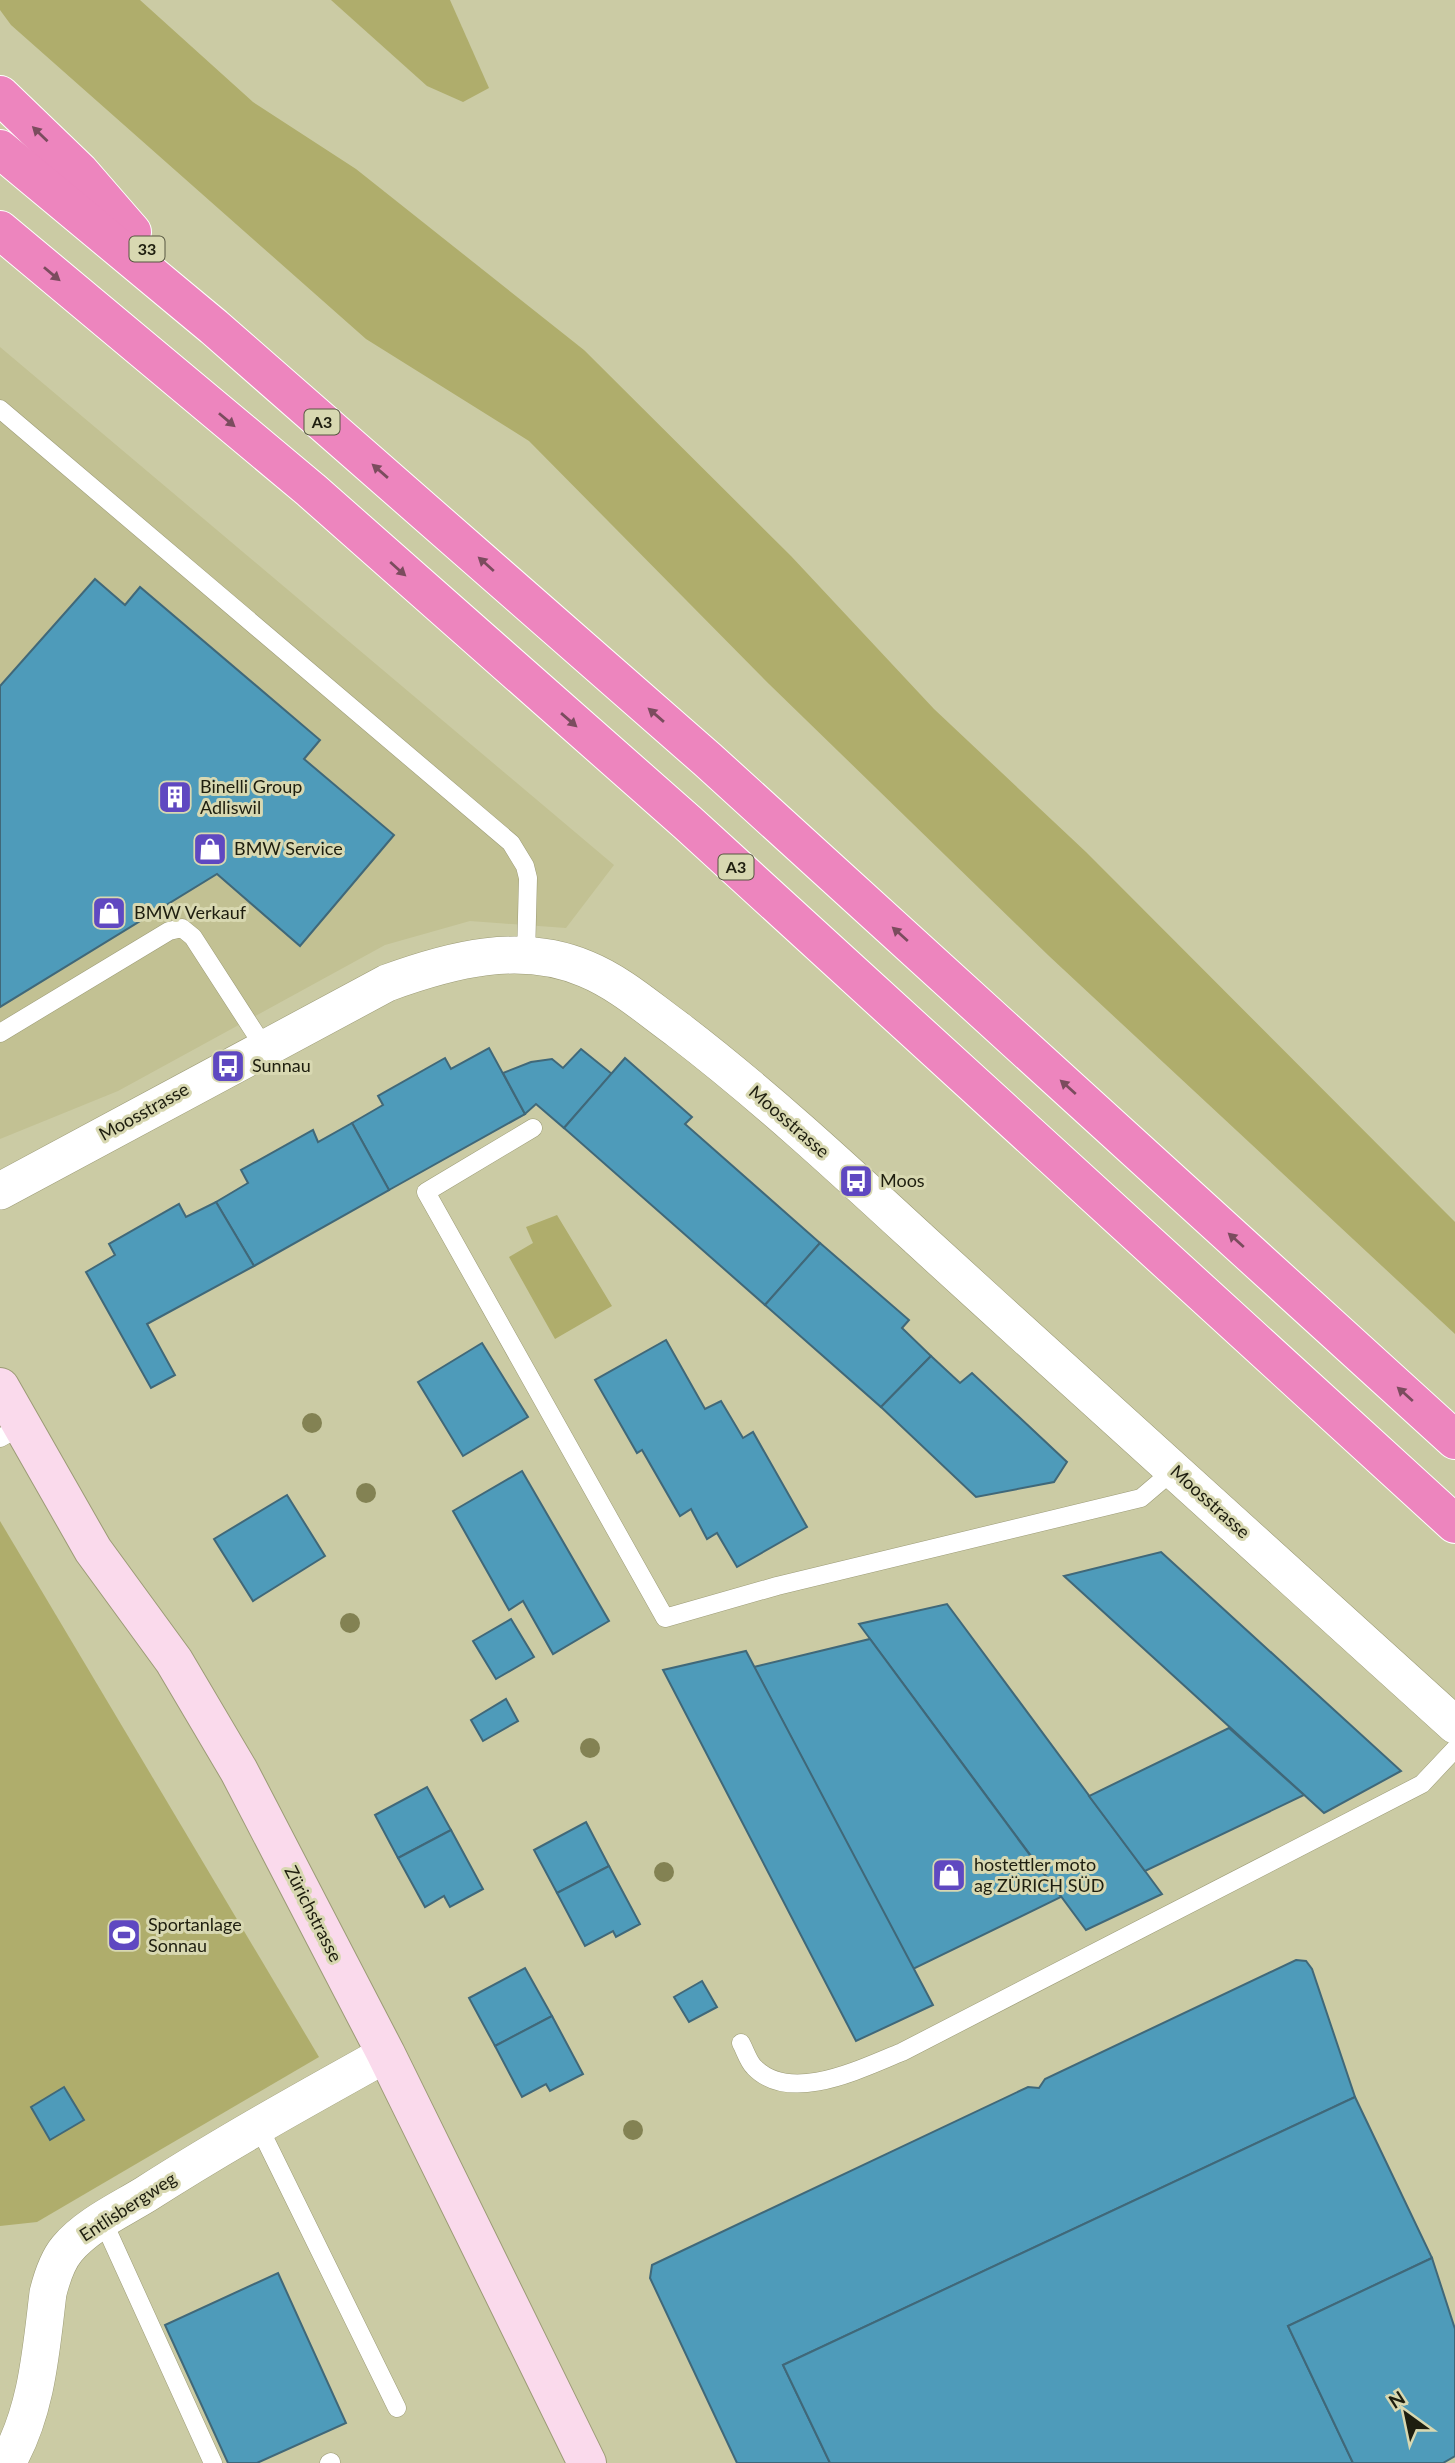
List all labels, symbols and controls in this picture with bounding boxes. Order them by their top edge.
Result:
one-way arrow [32,126,49,142]
road number: 33 [130,236,164,262]
one-way arrow [44,266,61,281]
road number: A3 [304,410,340,434]
one-way arrow [218,412,236,428]
one-way arrow [371,464,388,479]
one-way arrow [477,556,495,572]
one-way arrow [389,561,406,577]
one-way arrow [648,707,665,723]
one-way arrow [560,711,577,727]
place label: Binelli Group Adliswil [200,775,302,818]
building icon: Binelli Group Adliswil [156,778,194,816]
shop icon: BMW Service [191,830,229,868]
place label: BMW Service [234,837,343,859]
road number: A3 [718,854,754,880]
shop icon: BMW Verkauf [90,894,128,932]
place label: BMW Verkauf [134,901,247,923]
one-way arrow [891,926,909,942]
bus stop icon: Sunnau [209,1047,247,1085]
place label: Sunnau [252,1054,311,1076]
street label: Moosstrasse [95,1077,192,1145]
one-way arrow [1059,1079,1077,1095]
street label: Moosstrasse [745,1080,834,1162]
bus stop icon: Moos [837,1162,875,1200]
place label: Moos [880,1169,925,1191]
one-way arrow [1228,1233,1245,1249]
one-way arrow [1397,1386,1414,1402]
street label: Moosstrasse [1166,1460,1255,1543]
place label: hostettler moto ag ZÜRICH SÜD [974,1853,1104,1896]
shop icon: hostettler moto ag ZÜRICH SÜD [930,1856,968,1894]
street label: Zürichstrasse [280,1862,347,1965]
place label: Sportanlage Sonnau [148,1913,242,1956]
sports icon: Sportanlage Sonnau [105,1916,143,1954]
street label: Entlisbergweg [75,2167,180,2246]
north arrow [1371,2379,1441,2449]
text: N [1384,2386,1409,2413]

